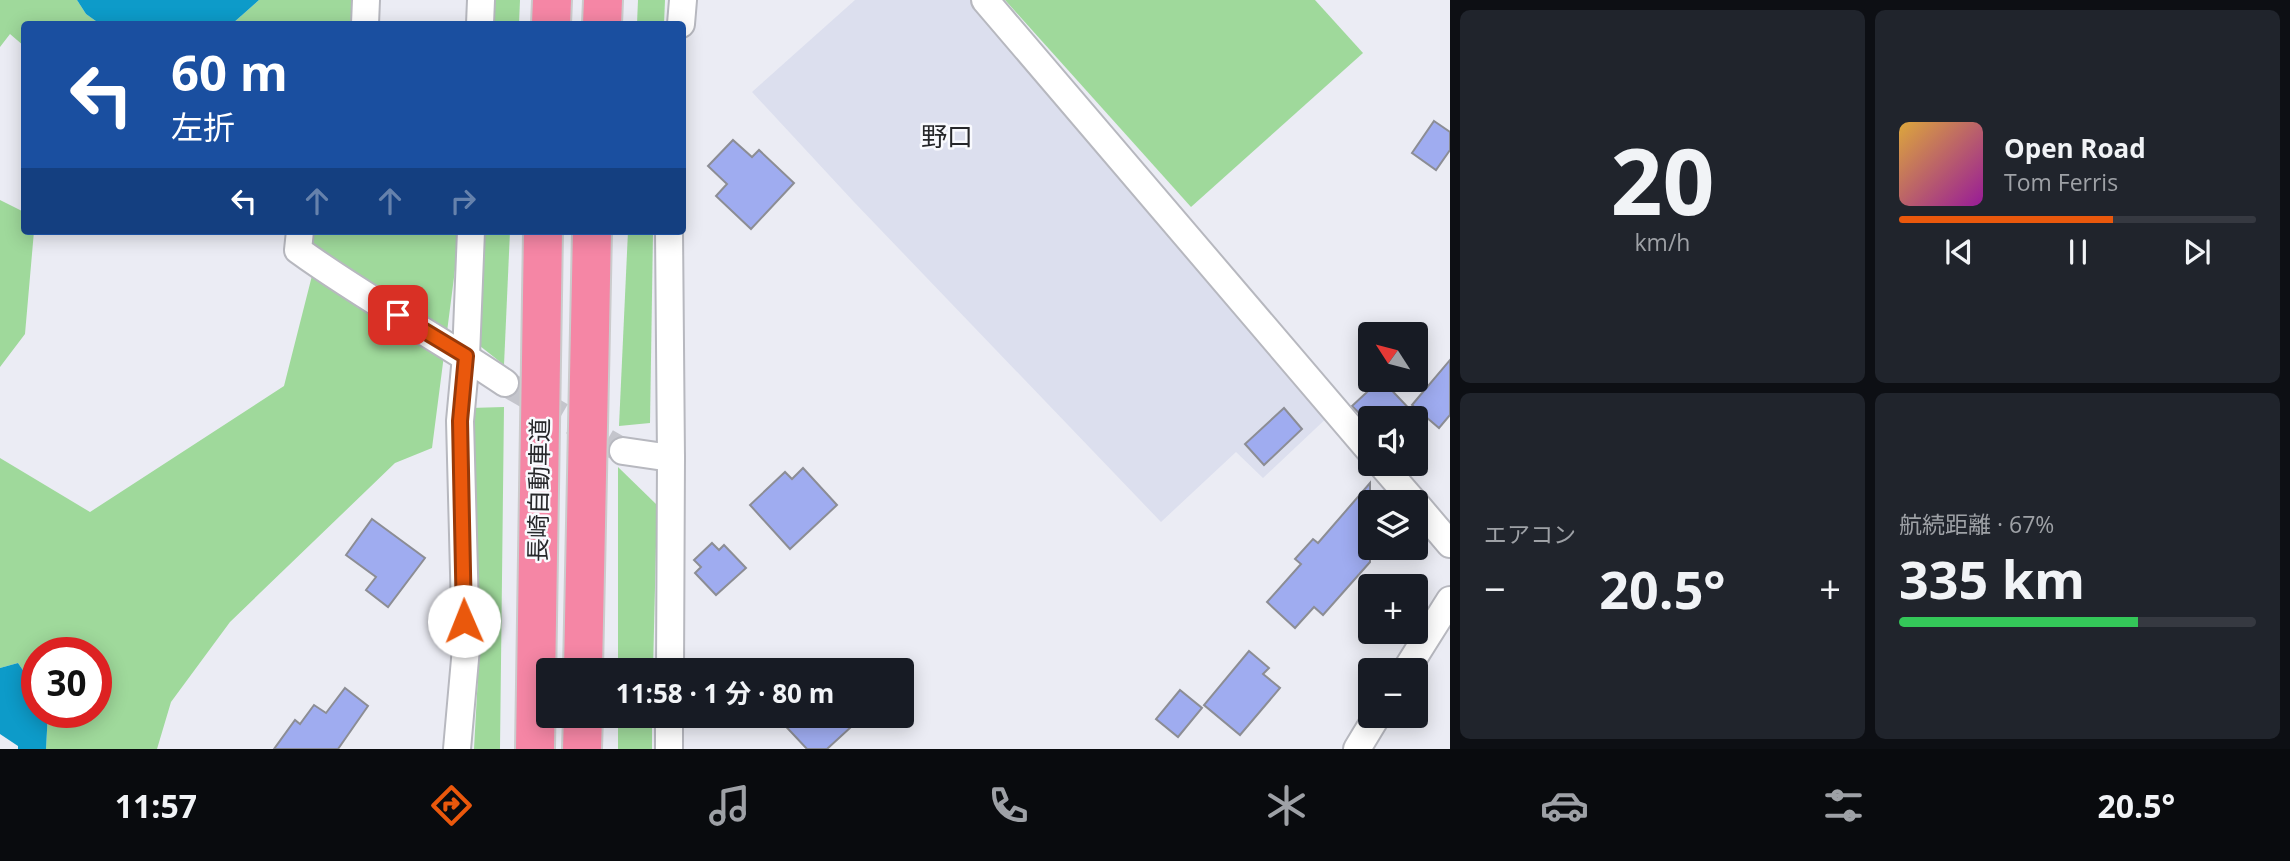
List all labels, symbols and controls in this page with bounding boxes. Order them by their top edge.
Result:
text: 60 m [171,39,288,105]
icon: left [56,49,147,140]
text: 左折 [171,105,235,148]
district label: 野口 [921,118,973,154]
text: 20 [1610,118,1715,242]
text: Open Road [2004,130,2146,166]
text: Tom Ferris [2004,166,2118,198]
icon: left [225,182,263,220]
icon: ahead [298,182,336,220]
icon: ahead [371,182,409,220]
icon: right [444,182,482,220]
text: km/h [1635,226,1690,258]
icon: previous [1940,233,1978,271]
icon: pause [2059,233,2097,271]
icon: next [2178,233,2216,271]
pin [368,285,428,345]
icon: arrive [379,296,417,334]
north arrow [1358,322,1428,392]
map controls [1358,322,1428,728]
button: sound [1358,406,1428,476]
street label: 長崎自動車道 [520,418,556,562]
button: layers [1358,490,1428,560]
text: 航続距離 · 67% [1899,508,2054,540]
text: エアコン [1484,518,1576,550]
text: 335 km [1899,543,2085,614]
text: 20.5° [1599,553,1726,624]
text: − [1484,562,1506,614]
text: + [1819,562,1841,614]
button: + [1358,574,1428,644]
position arrow [427,584,501,658]
speed limit sign: 30 [21,637,112,728]
button: − [1358,658,1428,728]
text: 11:58 · 1 分 · 80 m [616,675,834,711]
icon: directions [427,781,476,830]
icon: music [705,781,754,830]
icon: phone [984,781,1033,830]
icon: climate [1262,781,1311,830]
icon: car [1540,781,1589,830]
icon: filters [1819,781,1868,830]
text: 11:57 [115,784,197,827]
text: 20.5° [2097,784,2175,827]

